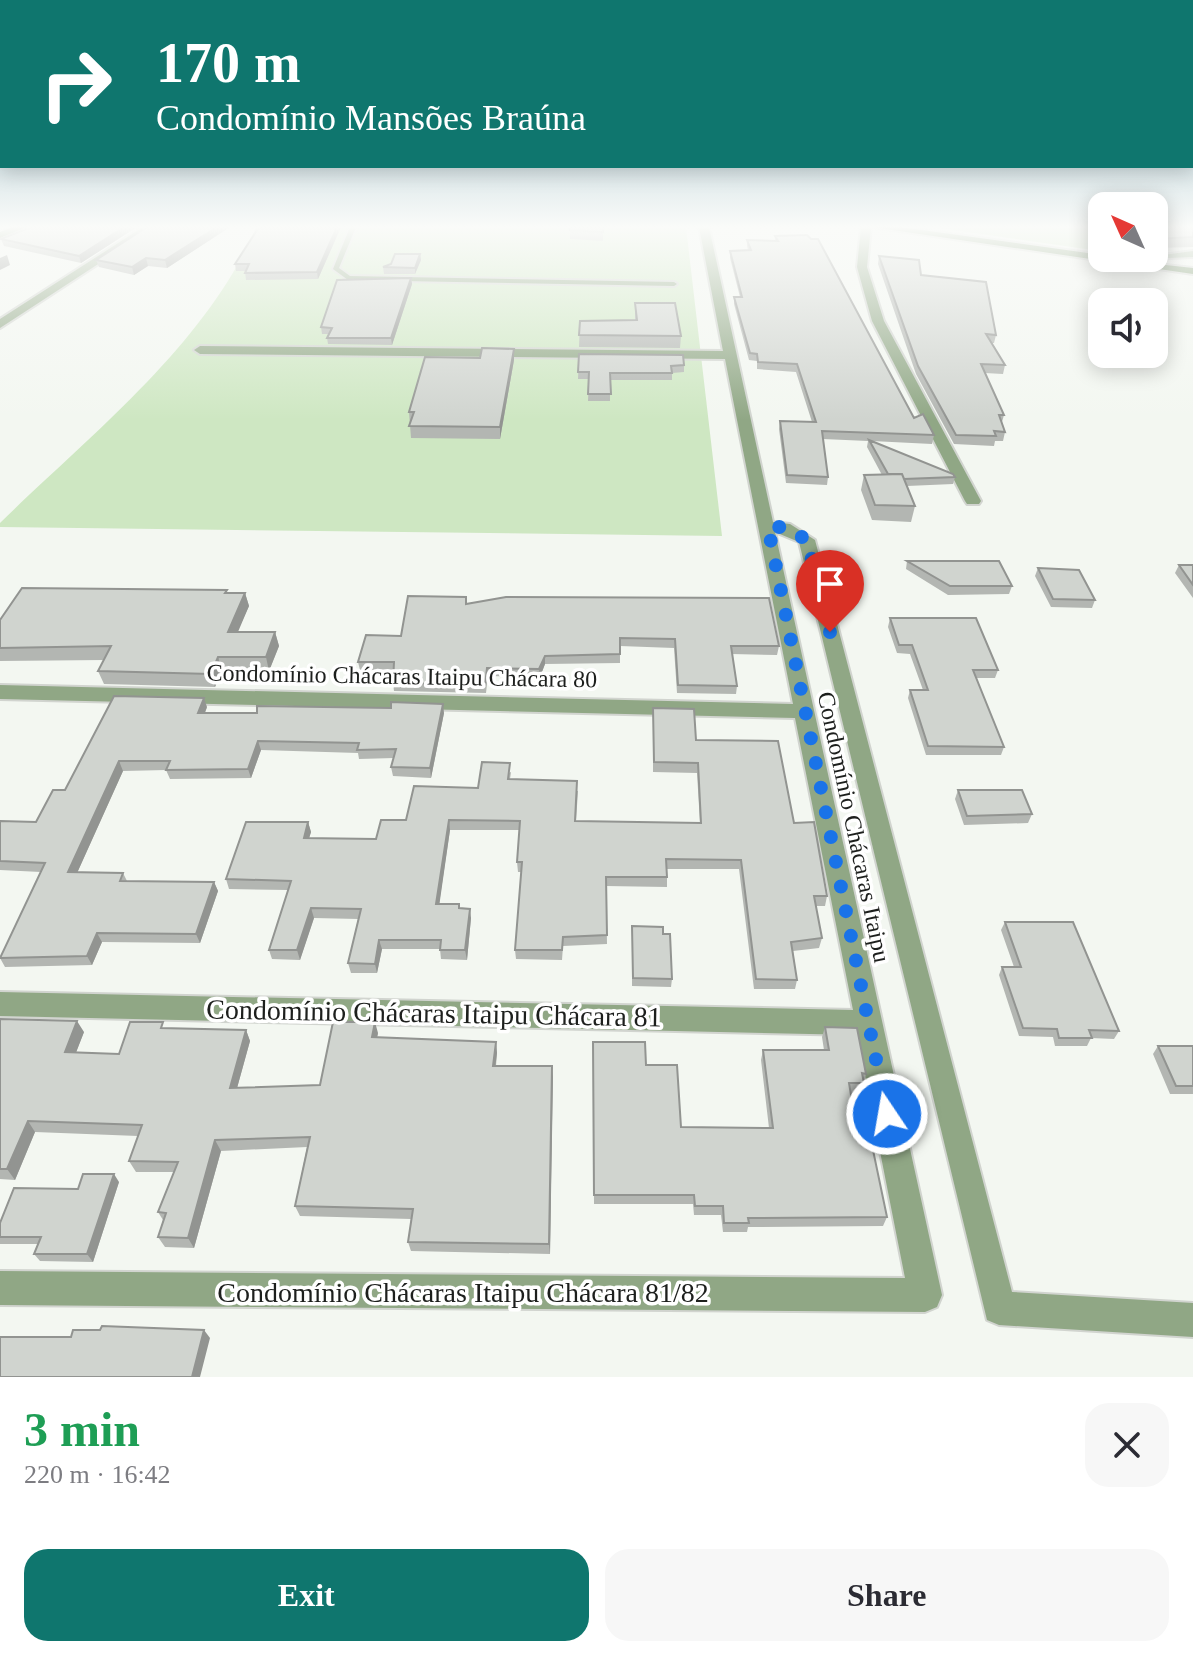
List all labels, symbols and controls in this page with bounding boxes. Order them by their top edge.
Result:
icon: right [24,32,128,136]
text: 170 m [156,32,301,94]
text: Condomínio Mansões Braúna [156,98,586,138]
north arrow [1088,192,1168,272]
map controls [1088,192,1168,368]
button: sound [1088,288,1168,368]
pin [796,550,864,632]
icon: arrive [808,562,852,606]
street label: Condomínio Chácaras Itaipu Chácara 80 [207,660,597,692]
street label: Condomínio Chácaras Itaipu [813,689,895,965]
street label: Condomínio Chácaras Itaipu Chácara 81 [206,994,662,1032]
position arrow [845,1072,929,1156]
street label: Condomínio Chácaras Itaipu Chácara 81/82 [217,1277,709,1308]
text: 3 min [24,1403,140,1456]
button: close [1085,1403,1169,1487]
text: 220 m · 16:42 [24,1460,171,1489]
button: Exit [24,1549,589,1641]
button: Share [605,1549,1169,1641]

